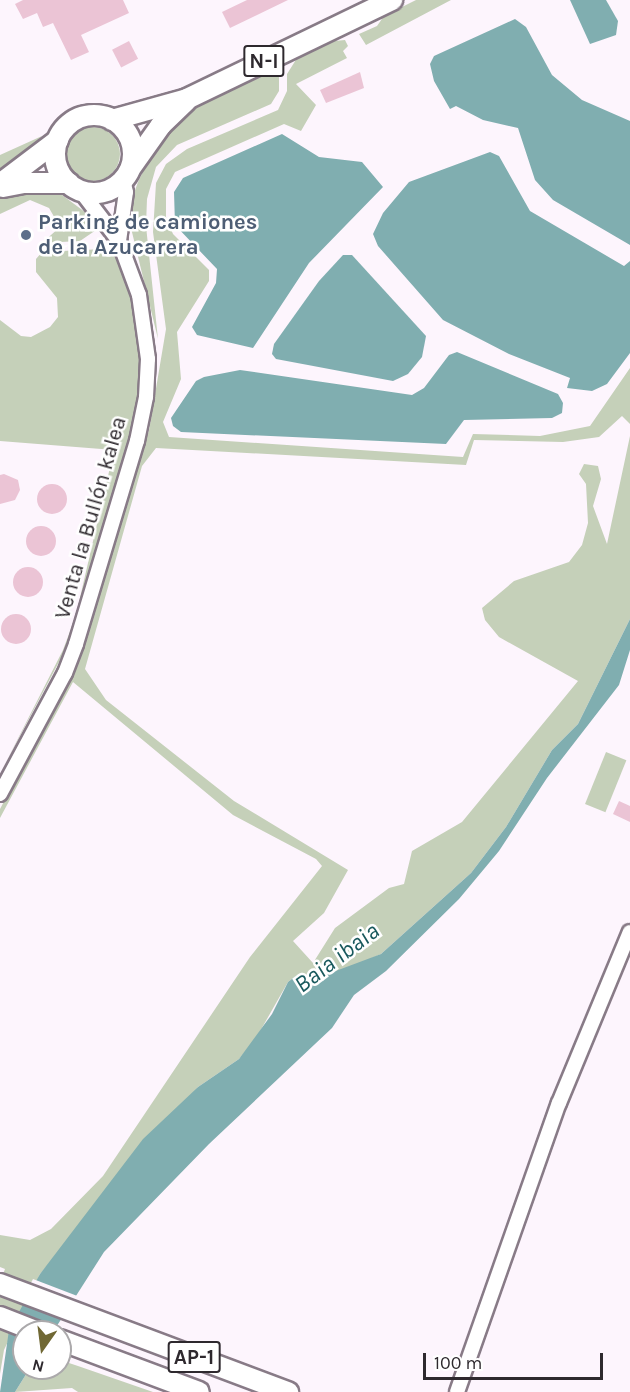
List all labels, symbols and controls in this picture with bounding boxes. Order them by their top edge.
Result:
road number: N-I [243,43,285,79]
place label: Parking de camiones de la Azucarera [38,209,257,260]
marker: Parking de camiones de la Azucarera [19,228,33,242]
street label: Venta la Bullón kalea [49,414,133,622]
water label: Baia ibaia [289,917,385,999]
north arrow [12,1320,72,1380]
road number: AP-1 [167,1339,221,1375]
scale bar [426,1341,606,1379]
text: 100 m [434,1352,482,1374]
text: N [30,1355,46,1377]

